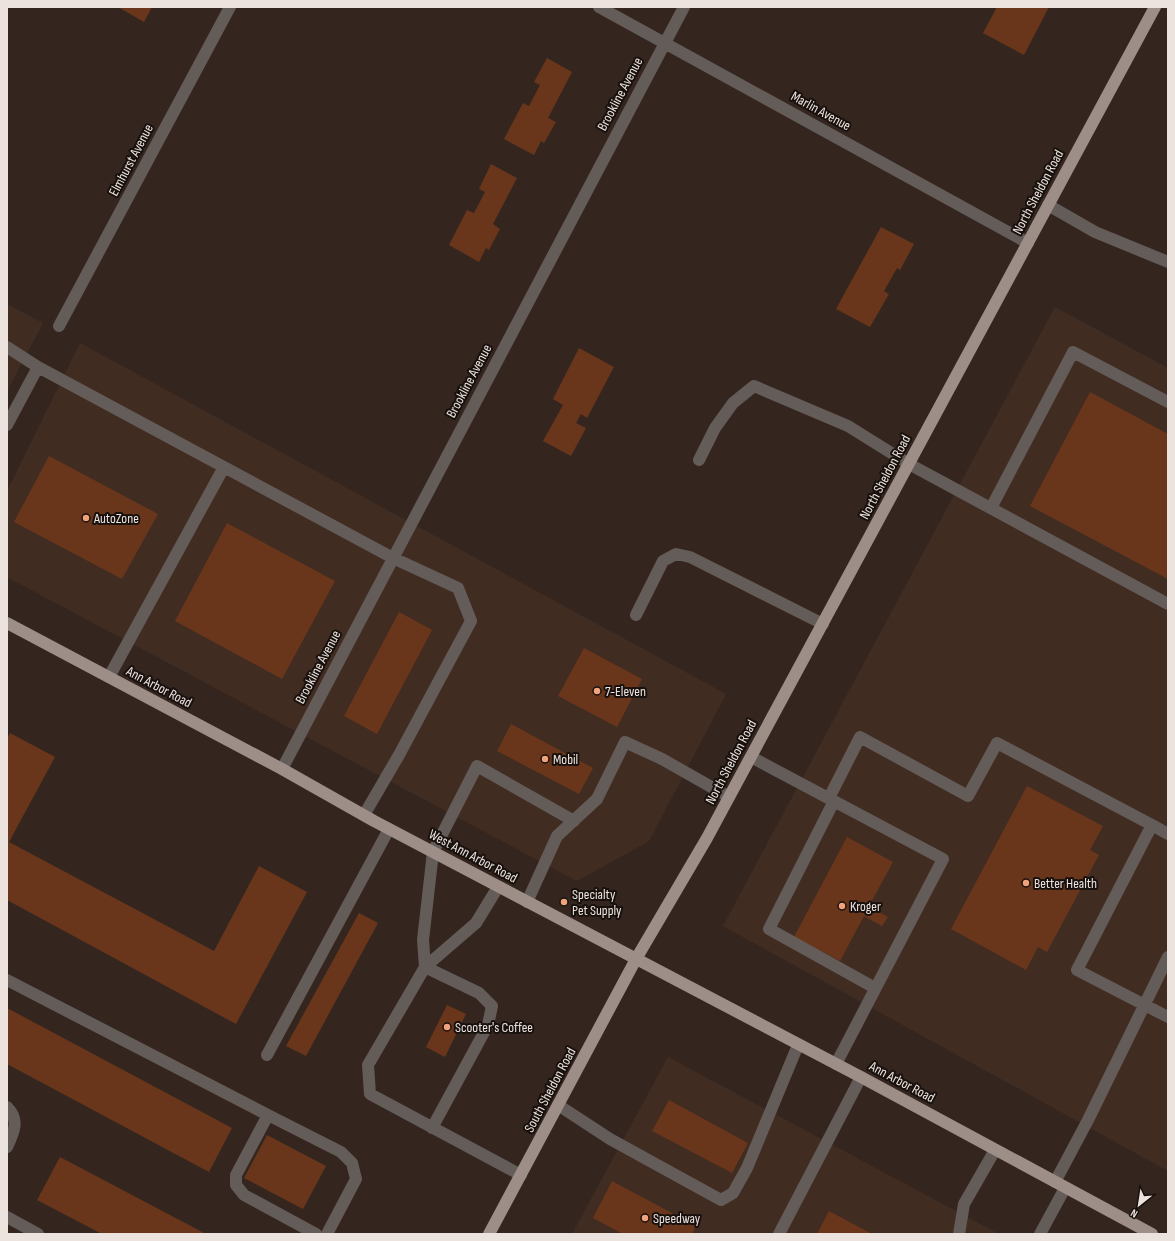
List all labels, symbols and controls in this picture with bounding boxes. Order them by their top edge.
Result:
street label: Brookline Avenue [594,54,646,134]
street label: Marlin Avenue [788,88,854,134]
street label: Elmhurst Avenue [105,121,157,199]
street label: North Sheldon Road [1009,147,1067,237]
street label: Brookline Avenue [443,341,495,421]
street label: North Sheldon Road [856,432,914,522]
place label: AutoZone [93,510,139,527]
marker: AutoZone [81,513,91,523]
street label: Brookline Avenue [292,627,344,707]
street label: Ann Arbor Road [122,662,195,711]
place label: 7-Eleven [605,683,646,700]
marker: 7-Eleven [592,686,602,696]
street label: North Sheldon Road [702,717,760,807]
place label: Mobil [553,751,578,768]
marker: Mobil [540,754,550,764]
street label: West Ann Arbor Road [426,825,520,887]
place label: Better Health [1034,875,1097,892]
marker: Better Health [1021,878,1031,888]
place label: Specialty Pet Supply [572,886,622,919]
marker: Specialty Pet Supply [559,897,569,907]
place label: Kroger [850,898,881,915]
marker: Kroger [837,901,847,911]
place label: Scooter's Coffee [455,1019,533,1036]
marker: Scooter's Coffee [442,1022,452,1032]
street label: South Sheldon Road [521,1045,580,1135]
street label: Ann Arbor Road [865,1057,938,1106]
north arrow [1119,1185,1159,1225]
text: N [1128,1206,1140,1220]
place label: Speedway [653,1210,701,1227]
marker: Speedway [640,1213,650,1223]

